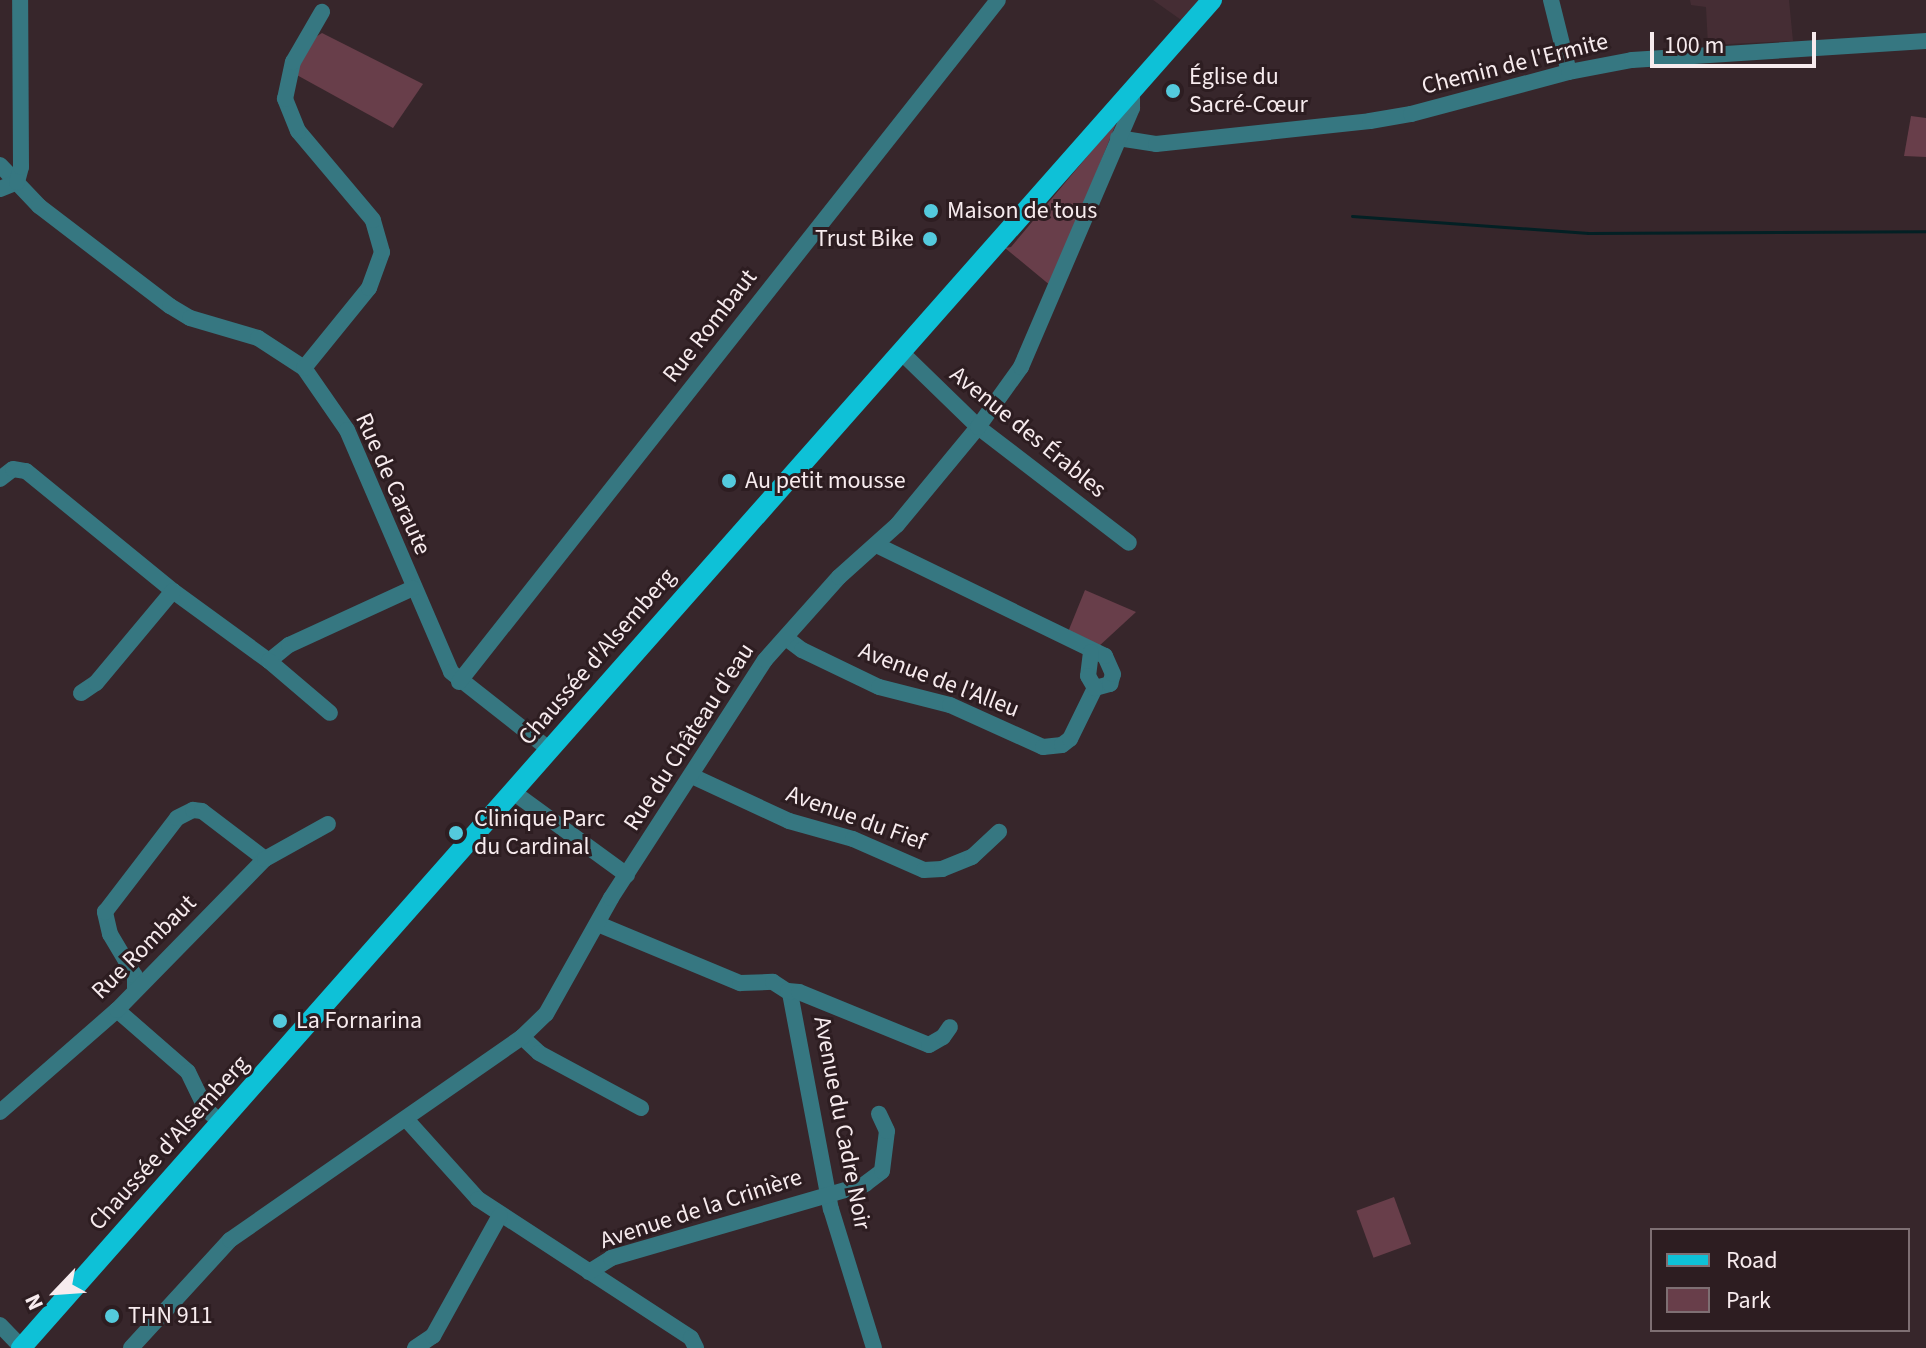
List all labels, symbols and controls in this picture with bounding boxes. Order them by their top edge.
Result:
scale bar [1654,16,1820,66]
street label: Chemin de l'Ermite [1419,27,1611,101]
text: 100 m [1664,28,1724,63]
place label: Église du Sacré-Cœur [1189,63,1308,119]
marker: Église du Sacré-Cœur [1164,82,1182,100]
place label: Maison de tous [947,197,1097,225]
marker: Maison de tous [922,202,940,220]
place label: Trust Bike [815,225,914,253]
marker: Trust Bike [921,230,939,248]
street label: Rue Rombaut [657,264,763,388]
street label: Avenue des Érables [944,360,1112,504]
street label: Rue de Caraute [349,409,437,559]
place label: Au petit mousse [745,467,906,495]
marker: Au petit mousse [720,472,738,490]
street label: Chaussée d'Alsemberg [512,563,682,751]
street label: Avenue de l'Alleu [855,636,1023,724]
street label: Rue du Château d'eau [618,638,760,836]
street label: Avenue du Fief [782,779,930,857]
place label: Clinique Parc du Cardinal [474,805,606,861]
marker: Clinique Parc du Cardinal [445,822,467,844]
street label: Rue Rombaut [86,889,202,1005]
place label: La Fornarina [296,1007,422,1035]
marker: La Fornarina [271,1012,289,1030]
street label: Avenue du Cadre Noir [807,1014,877,1232]
street label: Chaussée d'Alsemberg [83,1050,255,1236]
street label: Avenue de la Crinière [596,1163,806,1255]
legend [1650,1228,1910,1332]
text: Road [1726,1243,1778,1278]
north arrow [16,1252,96,1332]
text: Park [1726,1283,1771,1318]
text: N [17,1289,52,1316]
place label: THN 911 [128,1302,213,1330]
marker: THN 911 [103,1307,121,1325]

